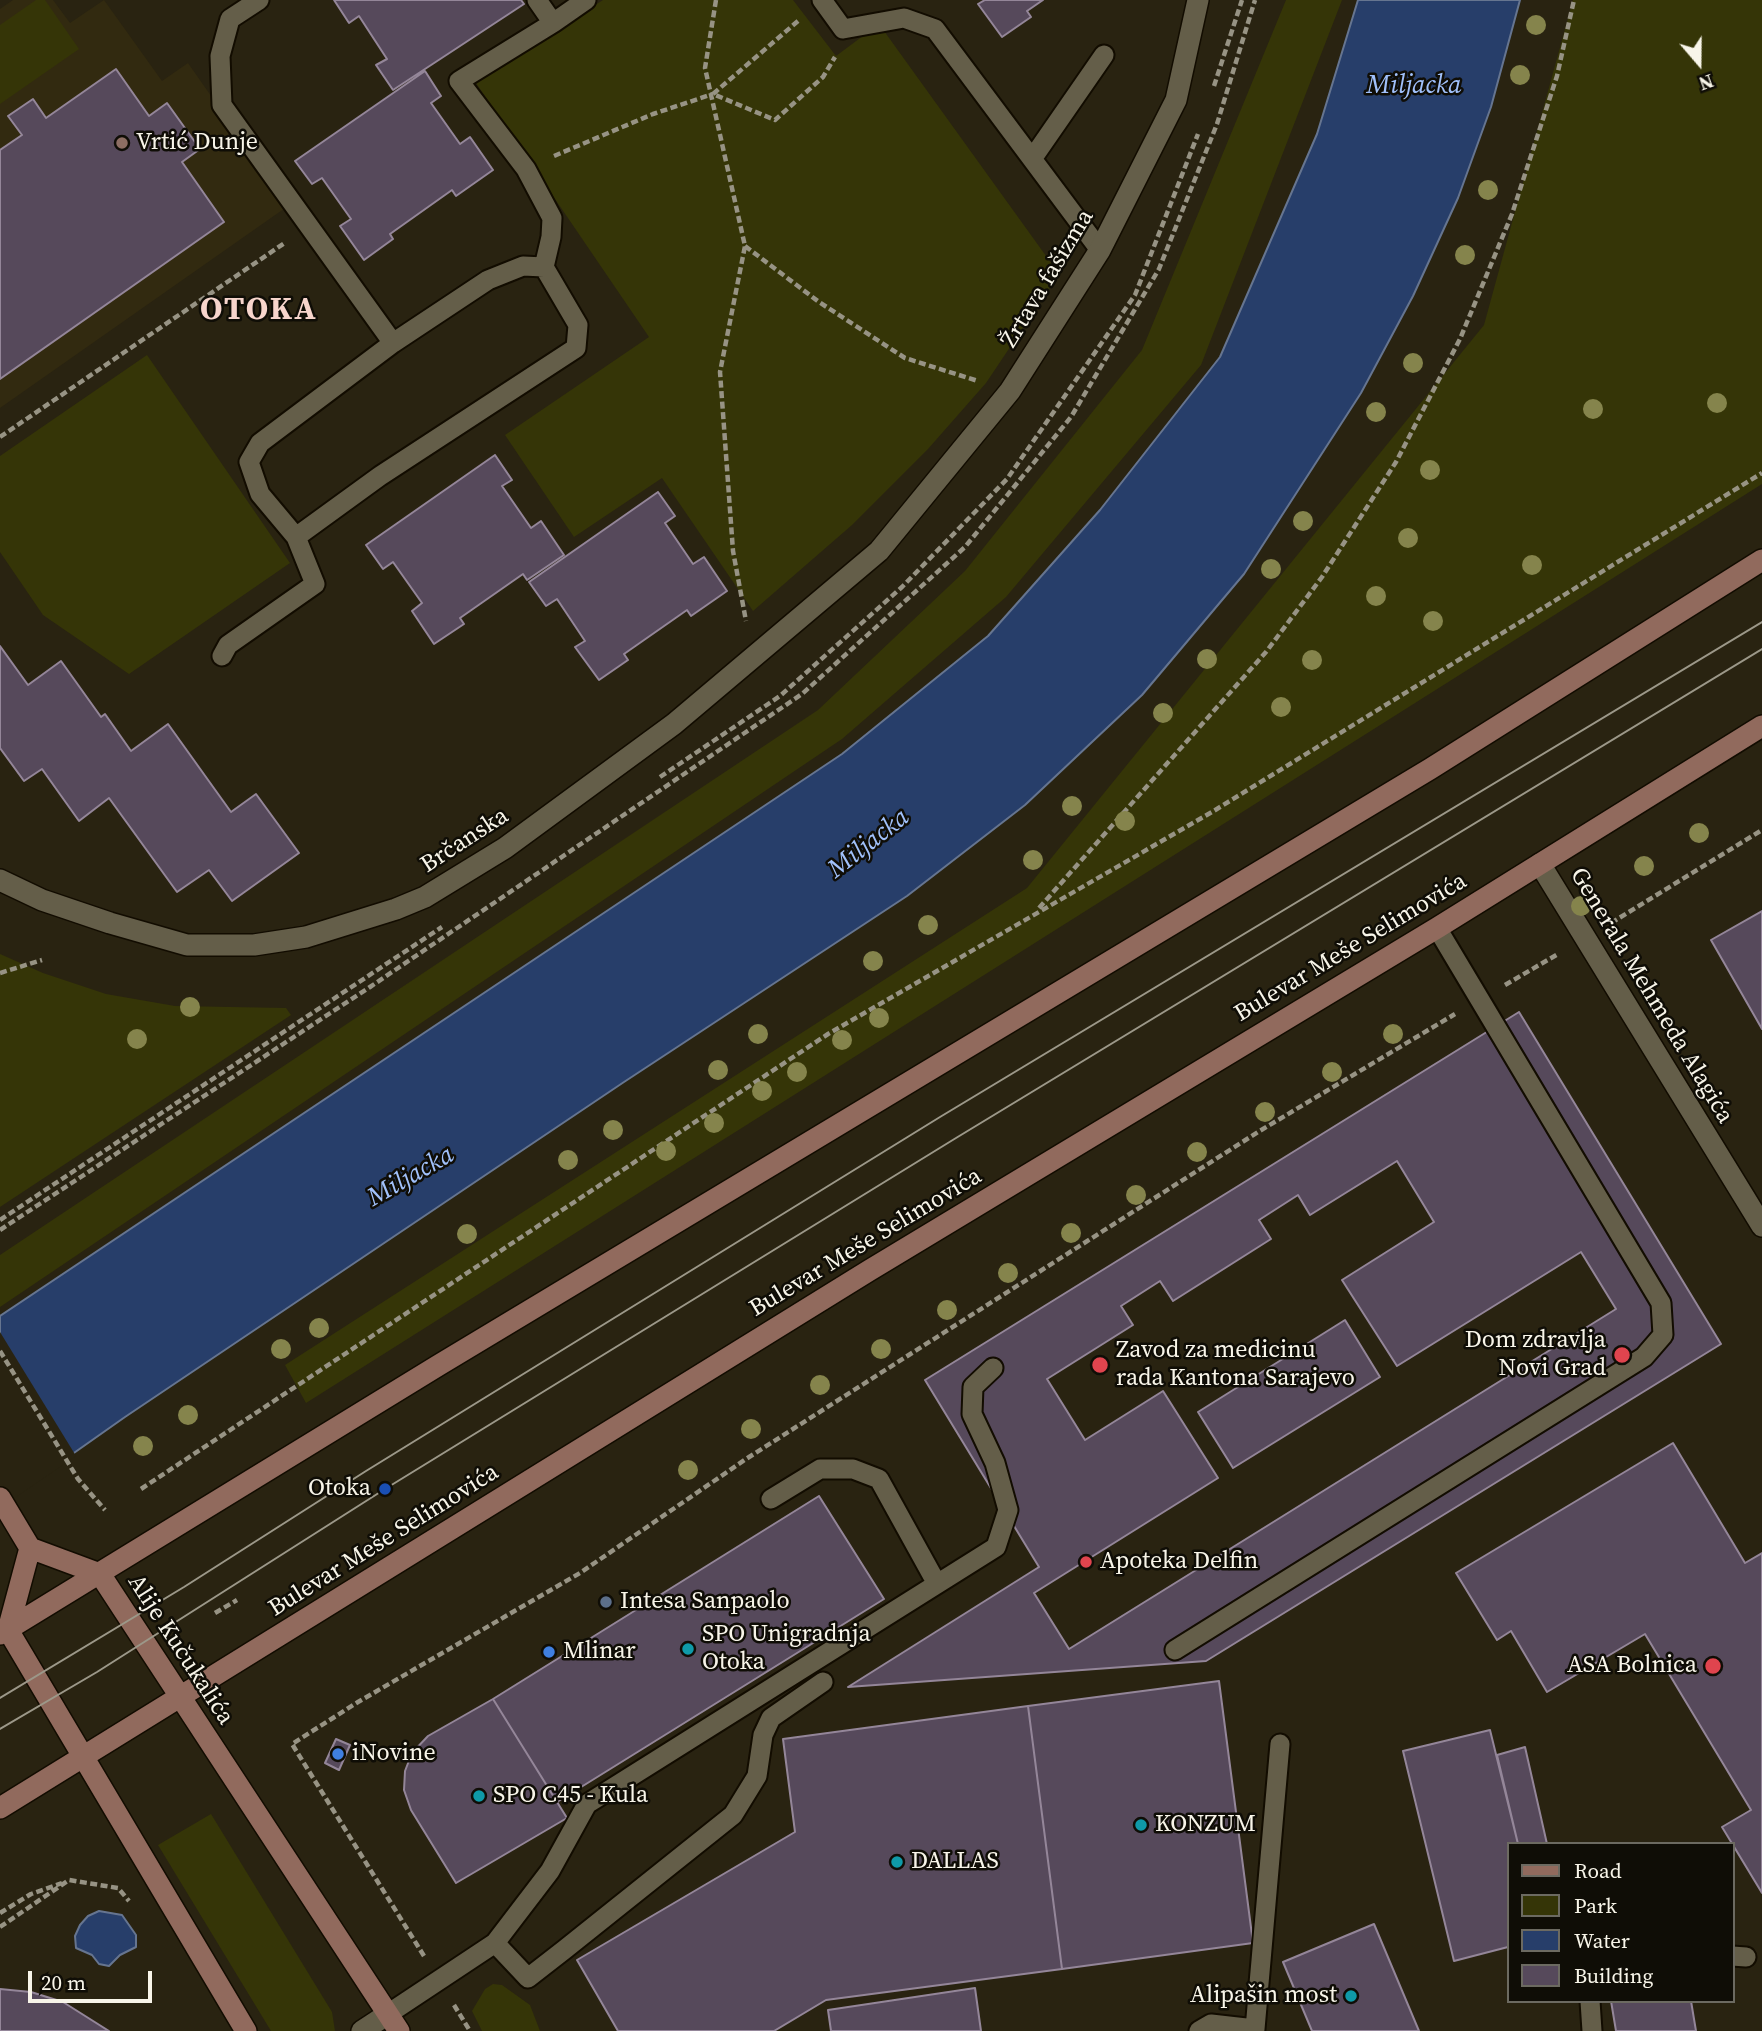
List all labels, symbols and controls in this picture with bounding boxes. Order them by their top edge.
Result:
north arrow [1664,28,1734,98]
text: N [1695,68,1717,97]
water label: Miljacka [1366,70,1462,102]
place label: Vrtić Dunje [136,129,258,157]
marker: Vrtić Dunje [114,135,130,151]
street label: Žrtava fašizma [995,205,1101,353]
district label: OTOKA [201,292,317,330]
street label: Brčanska [416,802,514,880]
water label: Miljacka [822,802,916,886]
street label: Generala Mehmeda Alagića [1563,863,1739,1129]
street label: Bulevar Meše Selimovića [1230,867,1472,1029]
water label: Miljacka [362,1140,460,1214]
street label: Bulevar Meše Selimovića [745,1162,987,1324]
place label: Dom zdravlja Novi Grad [1465,1327,1606,1383]
place label: Zavod za medicinu rada Kantona Sarajevo [1116,1337,1355,1393]
marker: Dom zdravlja Novi Grad [1612,1345,1632,1365]
marker: Zavod za medicinu rada Kantona Sarajevo [1090,1355,1110,1375]
street label: Bulevar Meše Selimovića [264,1458,504,1624]
place label: Otoka [308,1475,371,1503]
marker: Otoka [377,1481,393,1497]
place label: Apoteka Delfin [1100,1548,1258,1576]
marker: Apoteka Delfin [1078,1554,1094,1570]
street label: Alije Kučukalića [121,1570,239,1730]
place label: Intesa Sanpaolo [620,1588,790,1616]
marker: Intesa Sanpaolo [598,1594,614,1610]
place label: SPO Unigradnja Otoka [702,1621,871,1677]
place label: Mlinar [563,1638,636,1666]
marker: SPO Unigradnja Otoka [680,1641,696,1657]
marker: Mlinar [541,1644,557,1660]
place label: ASA Bolnica [1567,1652,1697,1680]
marker: ASA Bolnica [1703,1656,1723,1676]
place label: iNovine [352,1740,436,1768]
marker: iNovine [330,1746,346,1762]
place label: SPO C45 - Kula [493,1782,648,1810]
marker: SPO C45 - Kula [471,1788,487,1804]
place label: KONZUM [1155,1811,1256,1839]
marker: KONZUM [1133,1817,1149,1833]
legend [1506,1842,1734,2003]
place label: DALLAS [911,1848,999,1876]
marker: DALLAS [889,1854,905,1870]
text: Road [1574,1856,1622,1885]
text: Park [1574,1891,1617,1920]
text: Water [1574,1926,1630,1955]
scale bar [32,1958,156,2002]
text: Building [1574,1961,1653,1990]
text: 20 m [41,1968,86,1997]
place label: Alipašin most [1190,1982,1337,2010]
marker: Alipašin most [1343,1988,1359,2004]

